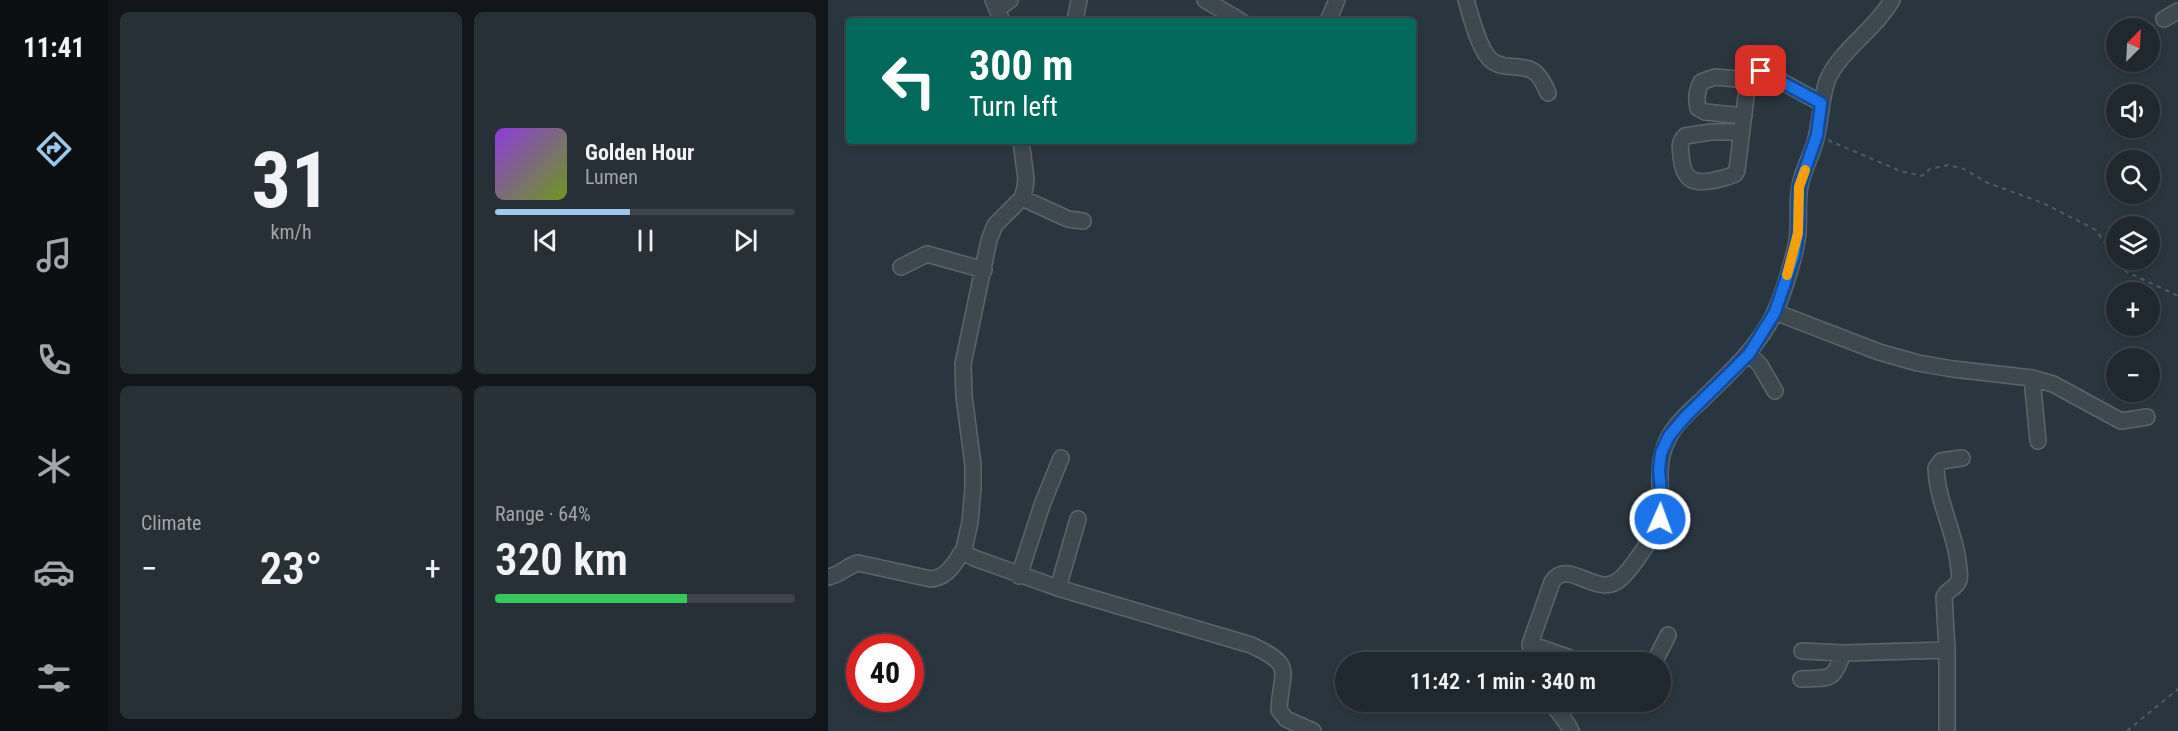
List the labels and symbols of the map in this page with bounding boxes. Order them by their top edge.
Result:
north arrow [2106,18,2160,72]
pin [1735,45,1786,96]
position arrow [1628,487,1692,551]
speed limit sign: 40 [846,634,924,712]

